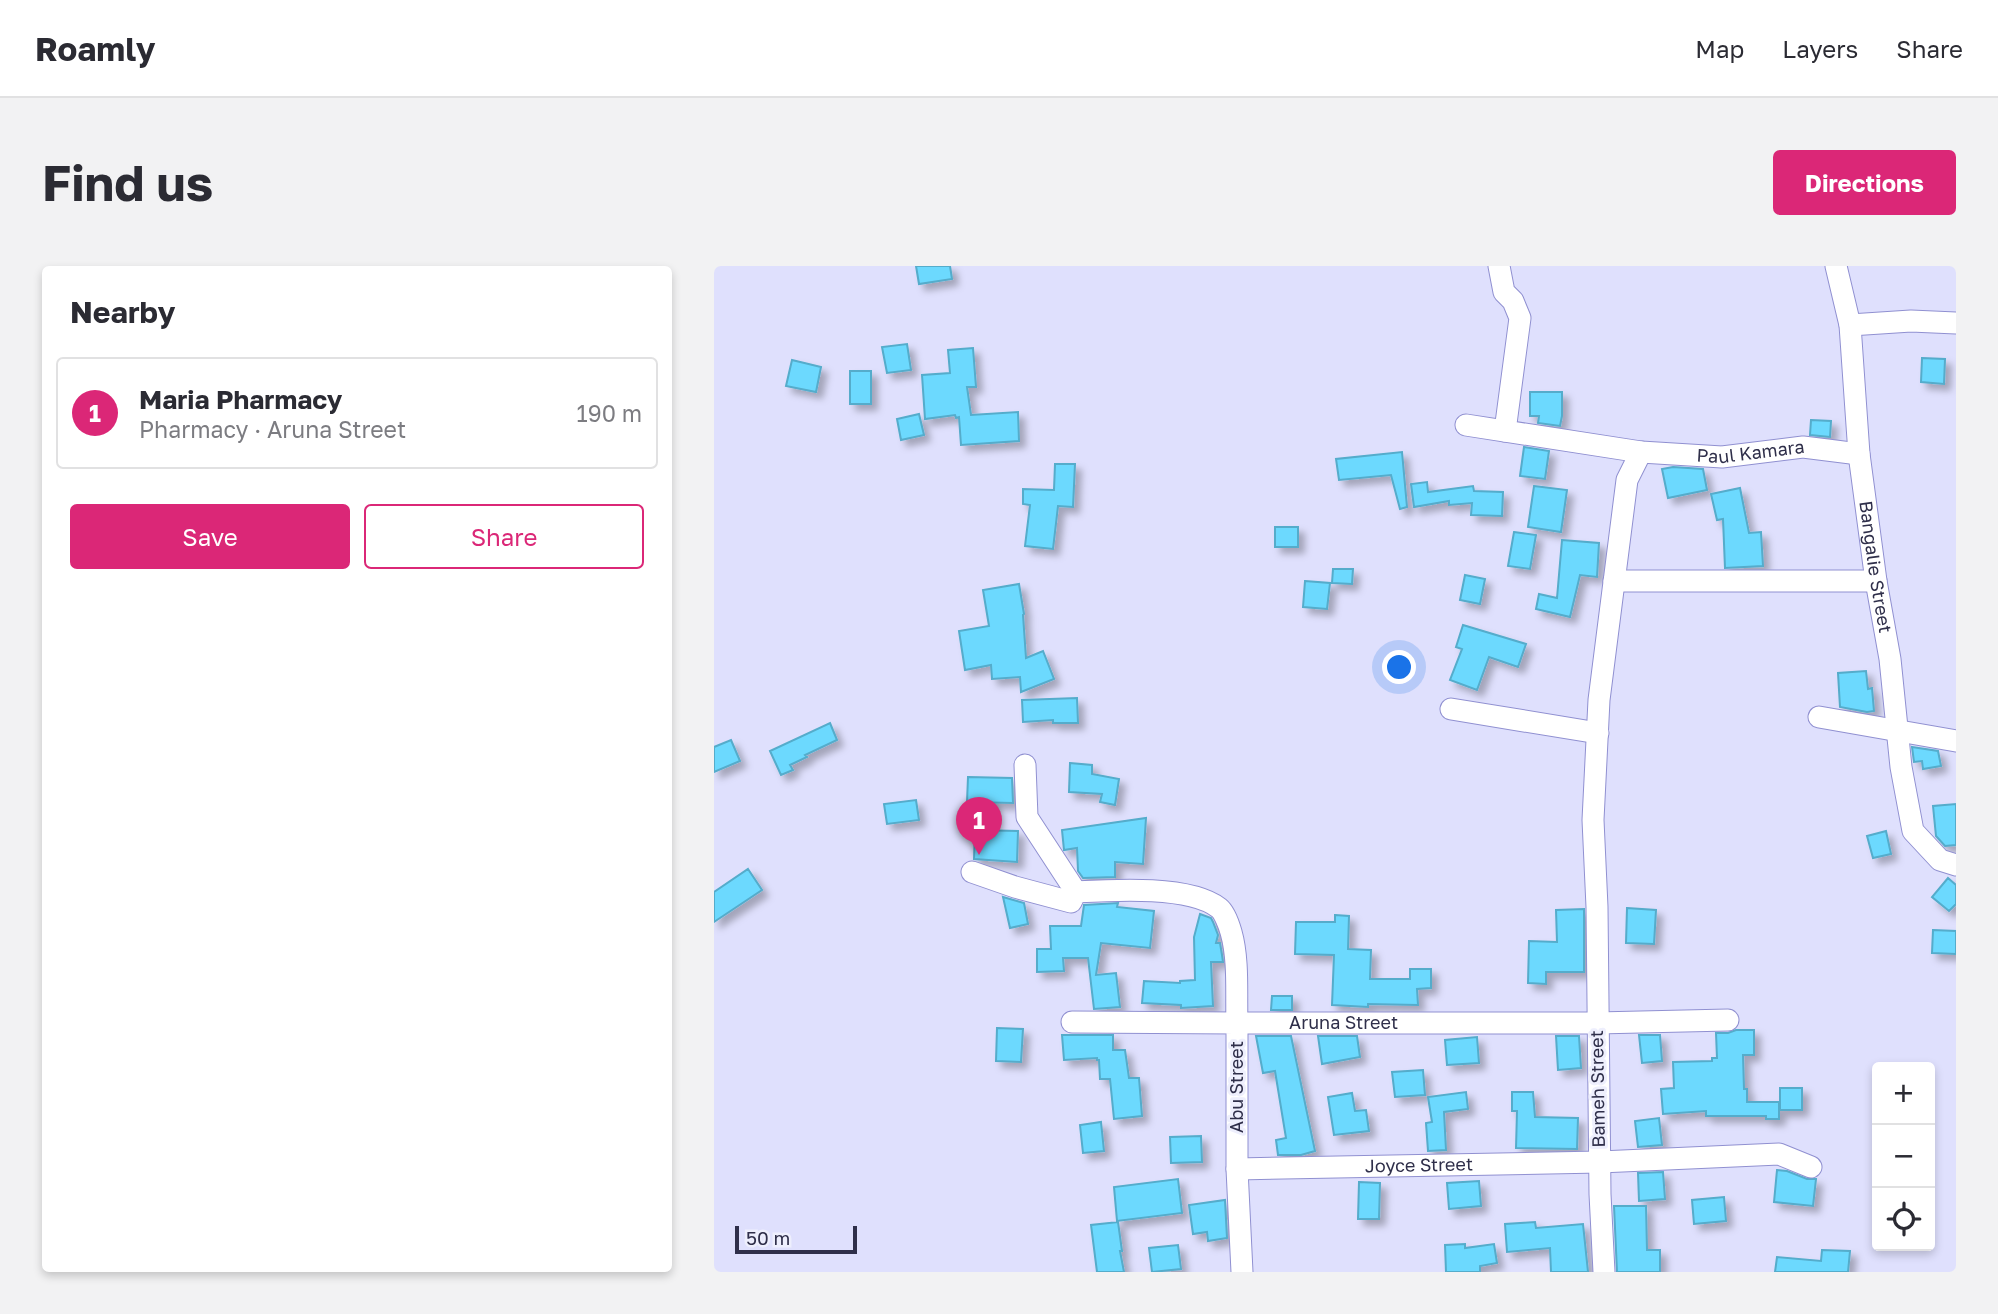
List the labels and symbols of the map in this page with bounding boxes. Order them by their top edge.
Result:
street label: Paul Kamara [1696,435,1806,467]
street label: Bangalie Street [1855,499,1897,635]
your location [1382,650,1416,684]
pin: 1 [956,797,1002,855]
street label: Aruna Street [1289,1011,1398,1033]
street label: Bameh Street [1585,1030,1609,1148]
street label: Abu Street [1225,1041,1247,1133]
street label: Joyce Street [1365,1152,1473,1177]
scale bar [735,1223,858,1255]

